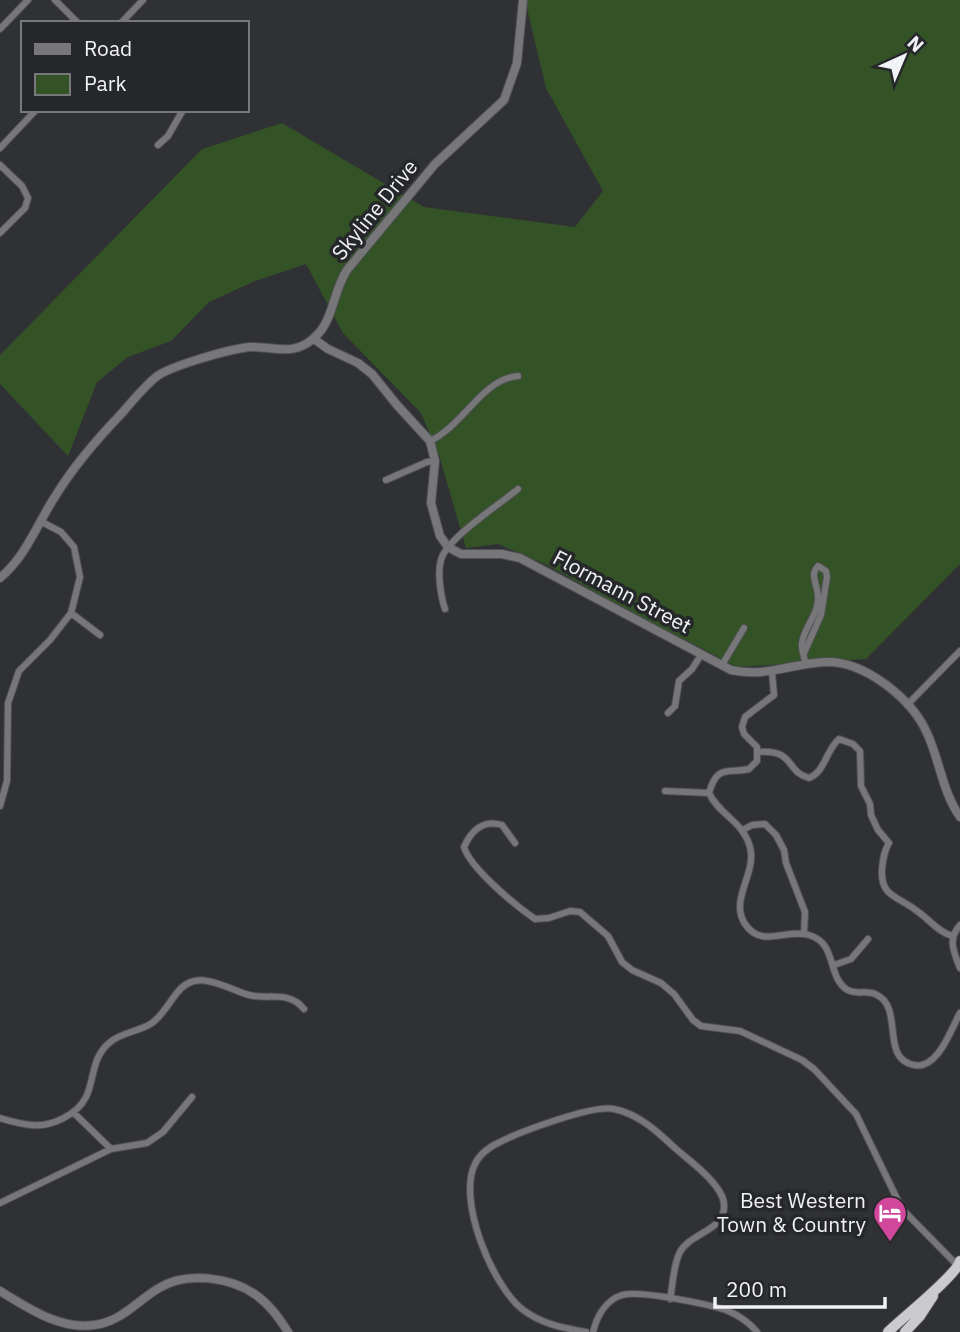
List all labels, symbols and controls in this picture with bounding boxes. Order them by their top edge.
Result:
legend [21,21,248,112]
north arrow [869,21,939,91]
text: N [903,30,929,57]
text: Road [84,34,132,62]
text: Park [84,69,127,97]
street label: Skyline Drive [325,153,423,266]
street label: Flormann Street [548,543,697,639]
place label: Best Western Town & Country [717,1186,867,1238]
hotel icon: Best Western Town & Country [871,1194,909,1243]
scale bar [715,1266,885,1310]
text: 200 m [726,1275,787,1303]

